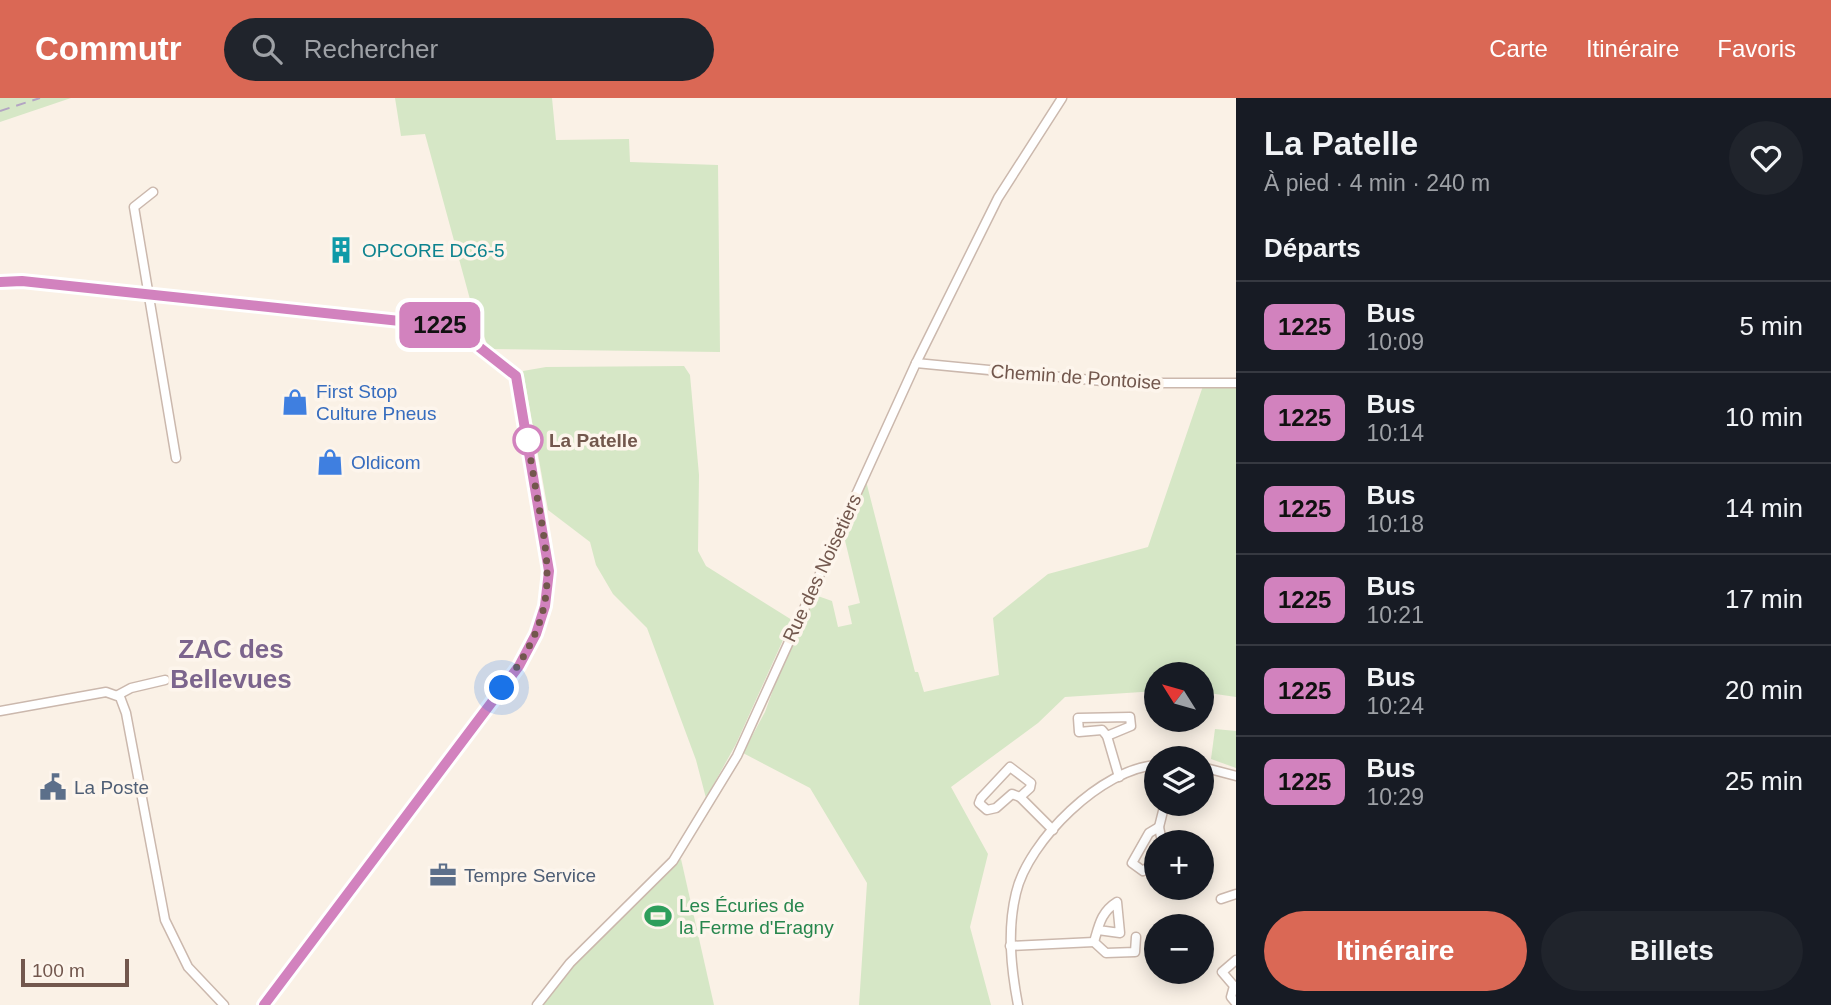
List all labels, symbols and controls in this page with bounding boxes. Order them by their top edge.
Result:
search box [224,18,714,81]
text: Commutr [35,30,182,67]
icon: search [248,30,286,68]
text: Rechercher [304,34,438,64]
text: Carte [1489,35,1548,62]
text: Itinéraire [1586,35,1679,62]
text: Favoris [1717,35,1796,62]
button: heart [1729,121,1803,195]
text: La Patelle [1264,125,1418,162]
text: À pied · 4 min · 240 m [1264,170,1490,196]
text: Départs [1264,233,1361,263]
building icon: OPCORE DC6-5 [326,235,356,265]
place label: OPCORE DC6-5 [362,240,505,261]
text: Bus [1366,298,1416,328]
line badge: 1225 [391,302,489,348]
text: 1225 [413,311,467,338]
text: 5 min [1739,311,1803,341]
text: 1225 [1278,313,1331,340]
text: 10:09 [1366,329,1424,355]
street label: Chemin de Pontoise [990,361,1162,393]
place label: First Stop Culture Pneus [316,381,436,424]
shop icon: First Stop Culture Pneus [280,387,310,417]
text: Bus [1366,389,1416,419]
text: 10 min [1725,402,1803,432]
text: 1225 [1278,404,1331,431]
text: 10:14 [1366,420,1424,446]
marker: La Patelle [513,425,543,455]
place label: La Patelle [549,430,638,451]
shop icon: Oldicom [315,447,345,477]
place label: Oldicom [351,452,421,473]
text: Bus [1366,480,1416,510]
street label: Rue des Noisetiers [779,491,865,645]
text: 14 min [1725,493,1803,523]
text: 1225 [1278,495,1331,522]
text: 10:18 [1366,511,1424,537]
text: Bus [1366,571,1416,601]
text: 17 min [1725,584,1803,614]
text: 1225 [1278,586,1331,613]
text: 10:21 [1366,602,1424,628]
district label: ZAC des Bellevues [170,634,292,694]
north arrow [1144,662,1214,732]
map controls [1144,662,1214,984]
text: Bus [1366,662,1416,692]
your location [484,670,519,705]
text: 20 min [1725,675,1803,705]
text: 1225 [1278,677,1331,704]
text: 10:24 [1366,693,1424,719]
button: layers [1144,746,1214,816]
text: Bus [1366,753,1416,783]
text: 25 min [1725,766,1803,796]
text: 1225 [1278,768,1331,795]
public building icon: La Poste [38,772,68,802]
place label: La Poste [74,777,149,798]
text: 10:29 [1366,784,1424,810]
button: + [1144,830,1214,900]
office icon: Tempre Service [428,860,458,890]
place label: Tempre Service [464,865,596,886]
place label: Les Écuries de la Ferme d'Eragny [679,895,834,938]
sports icon: Les Écuries de la Ferme d'Eragny [643,901,673,931]
button: Itinéraire [1264,911,1527,991]
button: Billets [1541,911,1803,991]
button: − [1144,914,1214,984]
scale bar [21,956,130,988]
text: 100 m [32,960,85,981]

